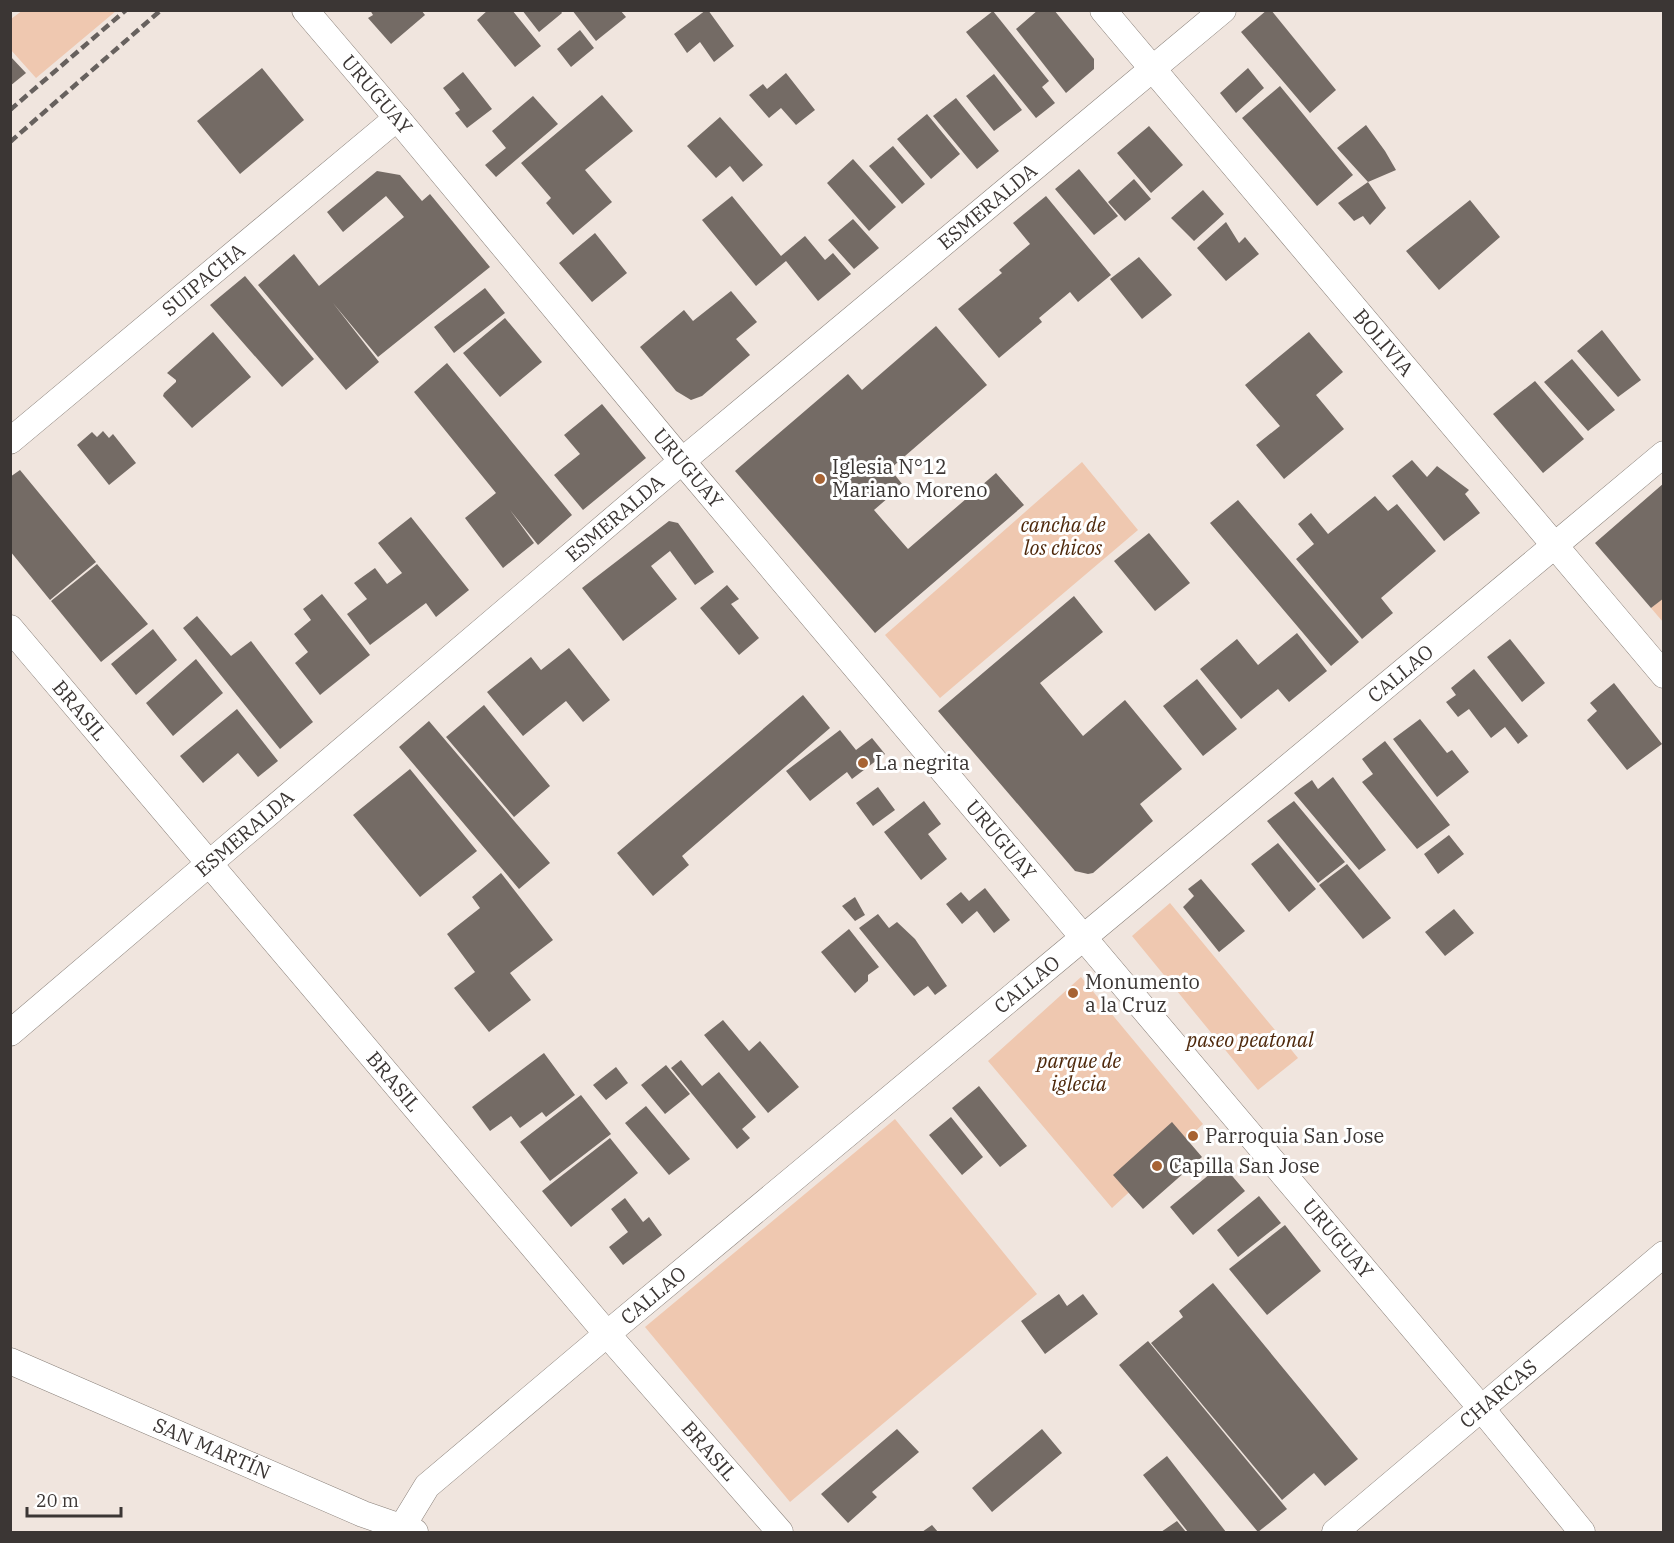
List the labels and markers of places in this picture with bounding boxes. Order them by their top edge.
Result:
place label: Iglesia N°12 Mariano Moreno [832,453,988,503]
marker: Iglesia N°12 Mariano Moreno [813,472,827,486]
place label: La negrita [875,749,970,776]
marker: La negrita [856,756,870,770]
place label: Monumento a la Cruz [1085,968,1200,1018]
marker: Monumento a la Cruz [1066,986,1080,1000]
place label: Parroquia San Jose [1205,1122,1384,1149]
marker: Parroquia San Jose [1186,1129,1200,1143]
place label: Capilla San Jose [1169,1152,1320,1179]
marker: Capilla San Jose [1150,1159,1164,1173]

